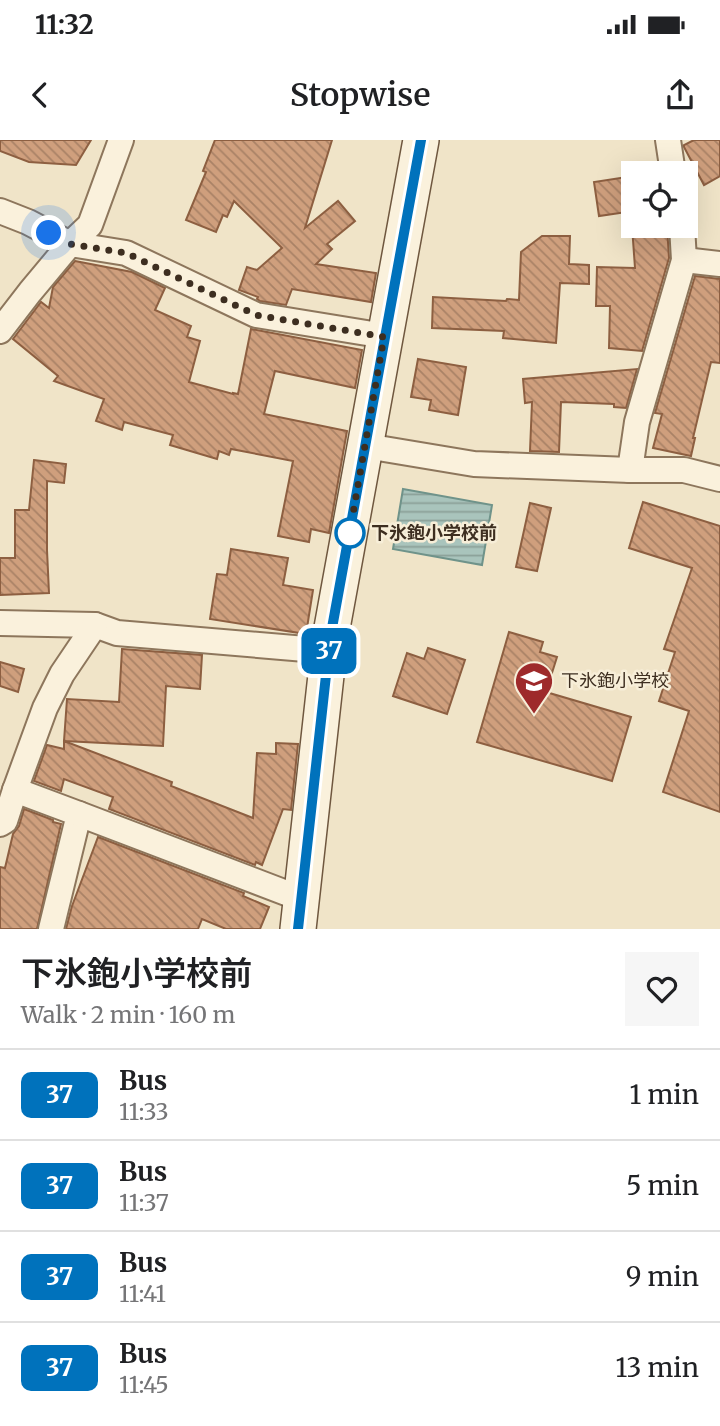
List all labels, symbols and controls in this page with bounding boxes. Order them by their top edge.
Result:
text: 11:32 [35,8,94,41]
text: Stopwise [290,75,430,115]
icon: back [21,76,59,114]
icon: share [661,76,699,114]
map controls [621,161,698,238]
button: locate [621,161,698,238]
your location [31,215,66,250]
marker: 下氷鉋小学校前 [335,518,365,548]
place label: 下氷鉋小学校前 [371,521,497,544]
line badge: 37 [298,628,360,674]
text: 37 [315,635,343,666]
school or university icon: 下氷鉋小学校 [513,660,555,715]
place label: 下氷鉋小学校 [561,669,669,692]
button: heart [625,952,699,1026]
text: 下氷鉋小学校前 [21,953,252,994]
text: Walk · 2 min · 160 m [21,1000,235,1029]
text: Bus [119,1064,167,1097]
text: 1 min [630,1078,699,1111]
text: 37 [46,1079,73,1110]
text: 11:33 [119,1097,169,1126]
text: Bus [119,1155,167,1188]
text: 5 min [626,1169,699,1202]
text: 37 [46,1170,73,1201]
text: 11:37 [119,1188,169,1217]
text: Bus [119,1246,167,1279]
text: 9 min [626,1260,699,1293]
text: 37 [46,1261,73,1292]
text: 11:41 [119,1279,166,1308]
text: Bus [119,1337,167,1370]
text: 13 min [615,1351,699,1384]
text: 37 [46,1352,73,1383]
text: 11:45 [119,1370,169,1399]

